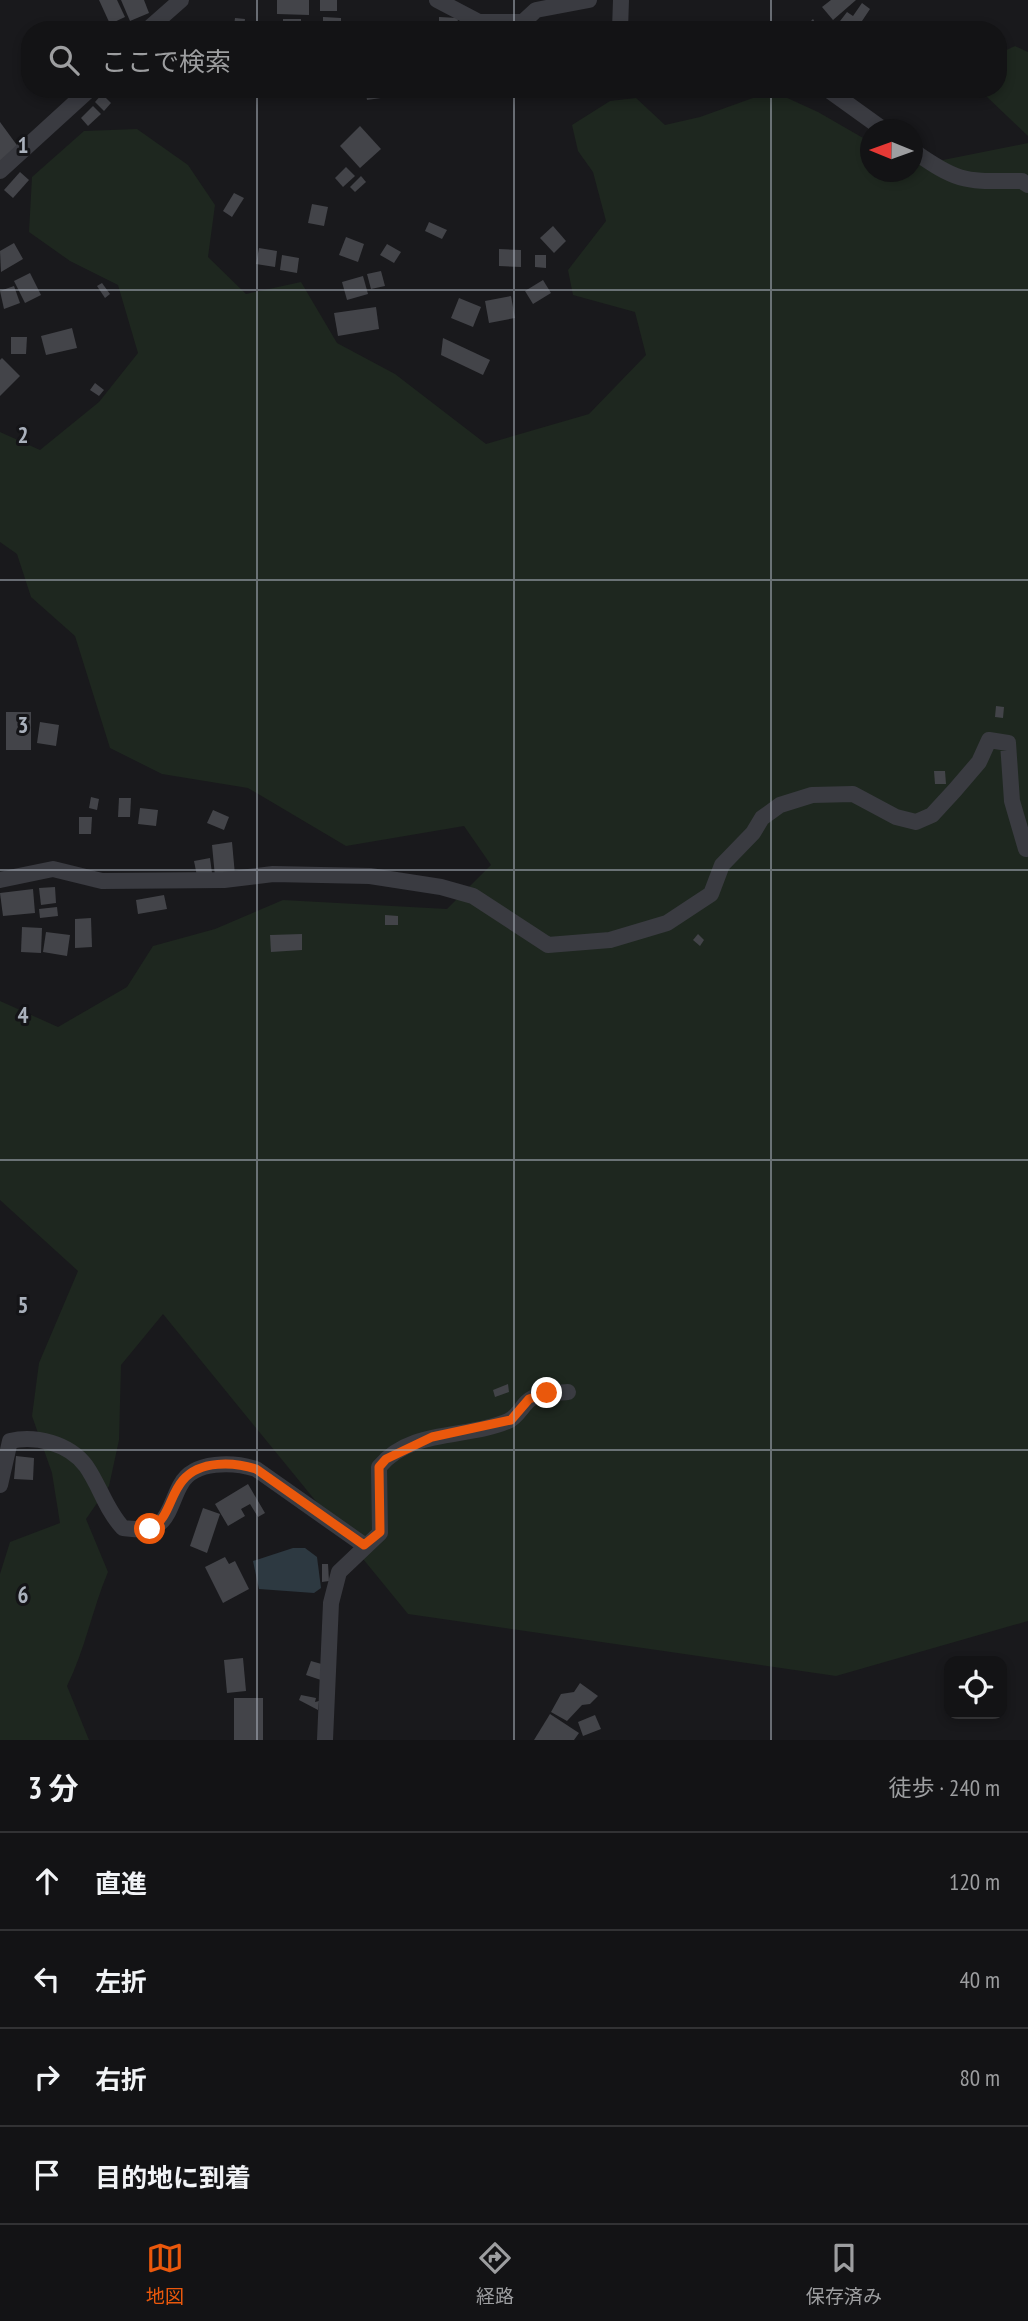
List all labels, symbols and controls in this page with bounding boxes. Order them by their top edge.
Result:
search box [21,21,1007,98]
icon: search [45,41,83,79]
text: ここで検索 [101,45,231,78]
north arrow [860,119,923,182]
text: 1 [18,130,29,159]
text: 2 [18,420,29,449]
text: 3 [18,710,29,739]
text: 4 [18,1000,29,1029]
text: 5 [18,1290,29,1319]
route end [531,1377,562,1408]
route start [134,1513,165,1544]
text: 6 [18,1580,29,1609]
map controls [944,1656,1007,1719]
button: locate [944,1656,1007,1719]
text: 3 分 [28,1768,79,1807]
text: 徒歩 · 240 m [888,1773,1000,1802]
icon: ahead [28,1862,66,1900]
text: 直進 [95,1867,147,1900]
text: 120 m [949,1867,1000,1896]
icon: left [28,1960,66,1998]
text: 左折 [95,1965,147,1998]
text: 40 m [959,1965,1000,1994]
icon: right [28,2058,66,2096]
text: 右折 [95,2063,147,2096]
text: 80 m [959,2063,1000,2092]
icon: arrive [28,2156,66,2194]
text: 目的地に到着 [95,2161,251,2194]
tab: 地図 [146,2239,184,2308]
tab: 経路 [476,2239,514,2308]
tab: 保存済み [806,2239,882,2308]

